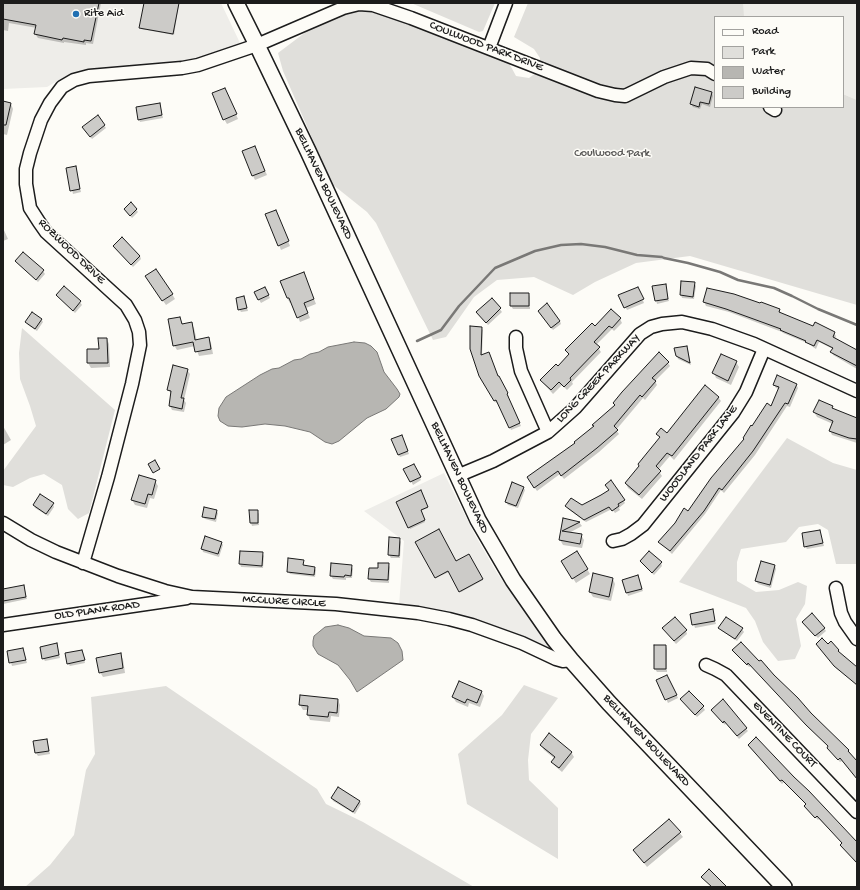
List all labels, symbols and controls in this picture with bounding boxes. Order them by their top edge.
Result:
place label: Rite Aid [84,7,124,21]
marker: Rite Aid [71,9,81,19]
legend [714,16,844,108]
street label: COULWOOD PARK DRIVE [427,19,545,75]
text: Road [752,25,778,39]
text: Park [752,45,775,59]
text: Water [752,65,784,79]
text: Building [752,85,791,99]
street label: BELLHAVEN BOULEVARD [291,126,355,242]
park label: Coulwood Park [574,147,650,161]
street label: ROZWOOD DRIVE [34,216,108,288]
street label: LONG CREEK PARKWAY [554,331,644,427]
street label: WOODLAND PARK LANE [657,403,741,505]
street label: BELLHAVEN BOULEVARD [427,420,491,536]
street label: MCCLURE CIRCLE [242,593,326,611]
street label: OLD PLANK ROAD [53,598,141,624]
street label: BELLHAVEN BOULEVARD [599,692,693,790]
street label: EVENTINE COURT [749,699,819,771]

